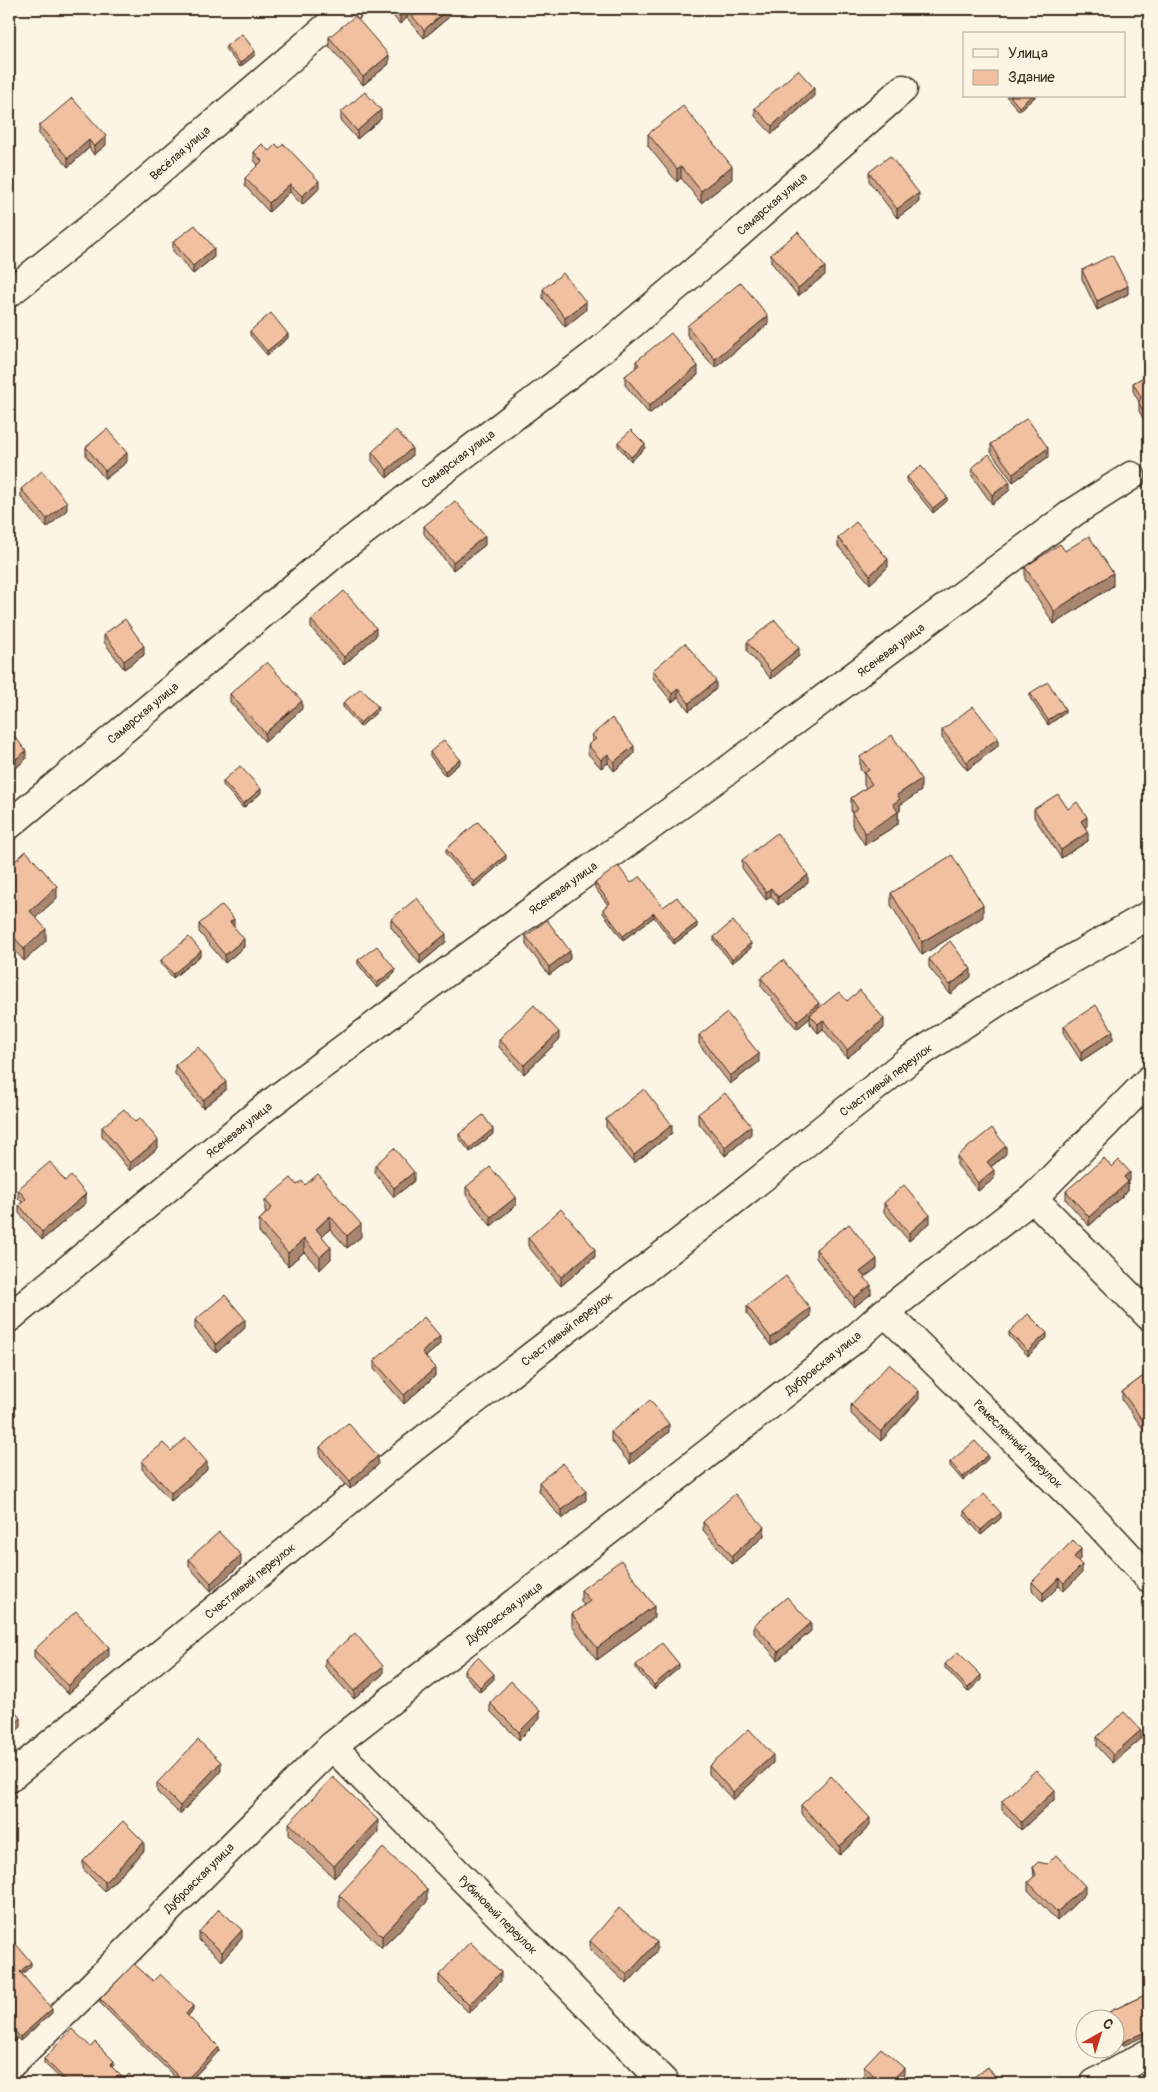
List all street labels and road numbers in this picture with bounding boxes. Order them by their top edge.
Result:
street label: Весёлая улица [147,123,214,184]
street label: Самарская улица [734,170,811,239]
street label: Самарская улица [419,427,498,492]
street label: Ясеневая улица [855,620,928,681]
street label: Самарская улица [105,679,182,747]
street label: Ясеневая улица [526,858,601,918]
street label: Счастливый переулок [837,1041,936,1120]
street label: Ясеневая улица [203,1099,276,1162]
street label: Счастливый переулок [518,1289,616,1370]
street label: Дубровская улица [782,1328,865,1399]
street label: Ремесленный переулок [970,1397,1065,1492]
street label: Счастливый переулок [202,1540,299,1623]
street label: Дубровская улица [462,1579,546,1649]
street label: Дубровская улица [160,1840,238,1917]
street label: Рубиновый переулок [455,1873,540,1958]

